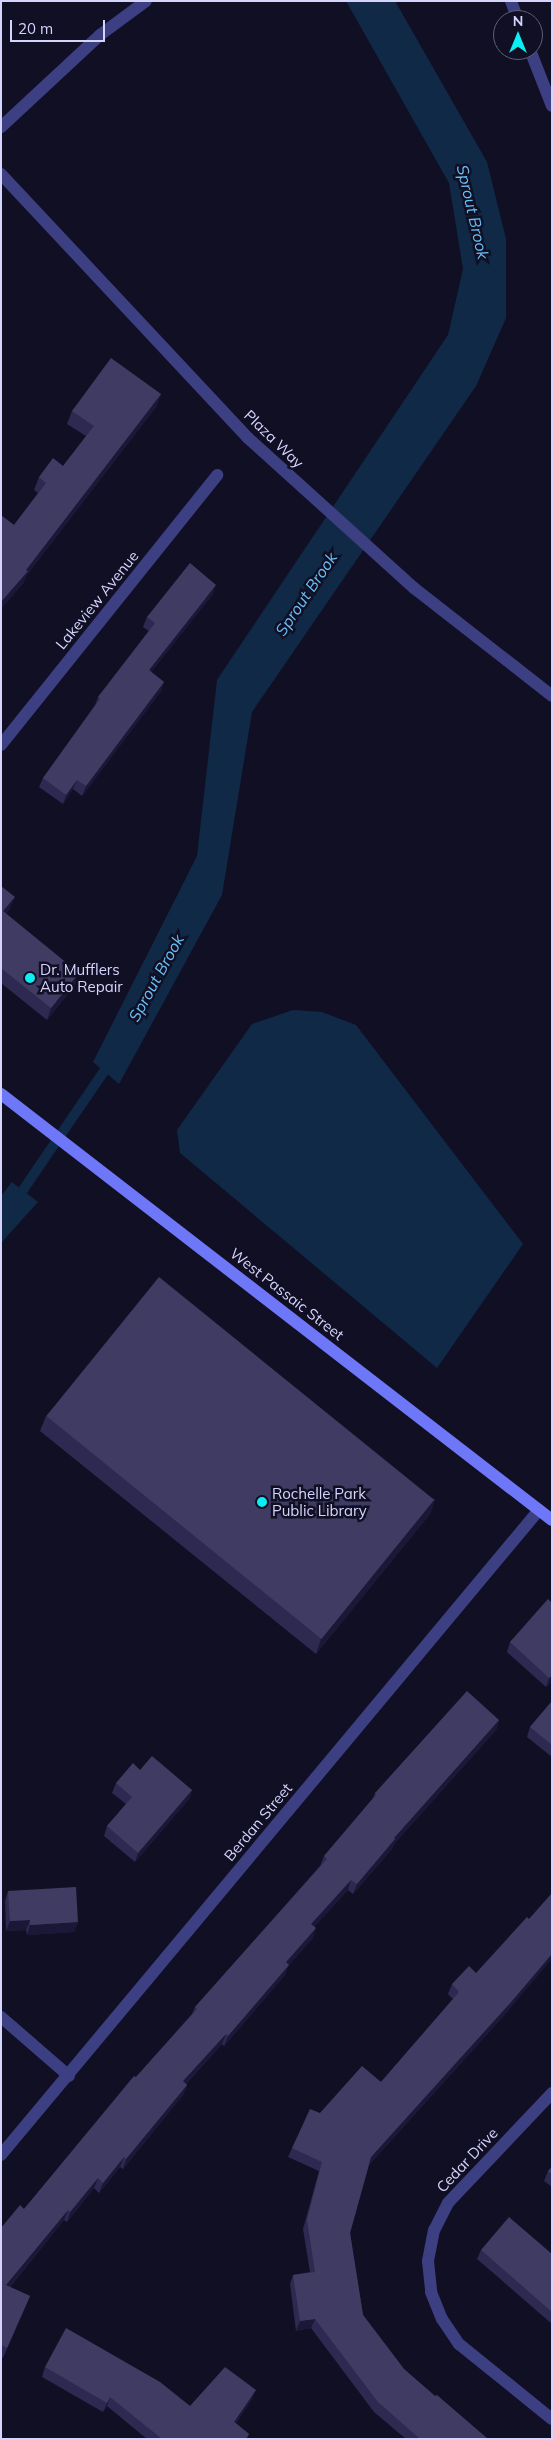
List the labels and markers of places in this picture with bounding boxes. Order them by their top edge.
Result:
place label: Dr. Mufflers Auto Repair [40,960,123,995]
marker: Dr. Mufflers Auto Repair [24,972,36,984]
place label: Rochelle Park Public Library [272,1484,367,1519]
marker: Rochelle Park Public Library [256,1496,268,1508]

